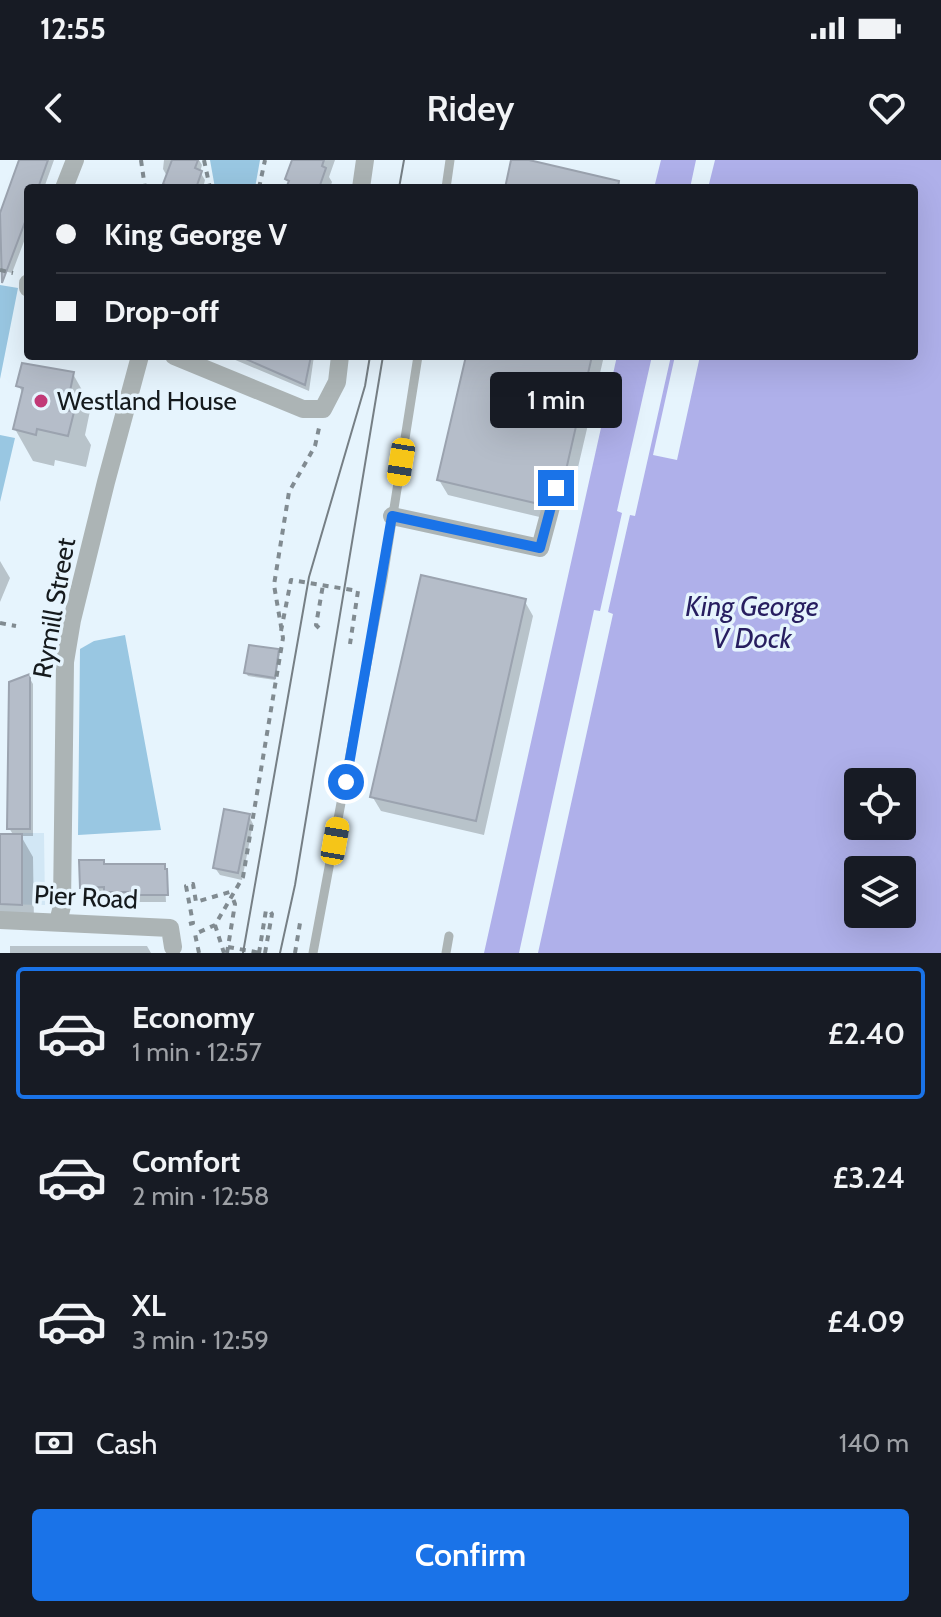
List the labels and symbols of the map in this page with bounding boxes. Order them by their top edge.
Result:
callout: 1 min [490,372,622,428]
place label: Westland House [57,385,237,417]
marker: Westland House [32,392,50,410]
car [385,436,417,488]
route end [538,470,574,506]
street label: Rymill Street [26,535,82,681]
water label: King George V Dock [685,589,819,655]
route start [328,764,364,800]
car [319,815,351,867]
street label: Pier Road [33,878,139,916]

